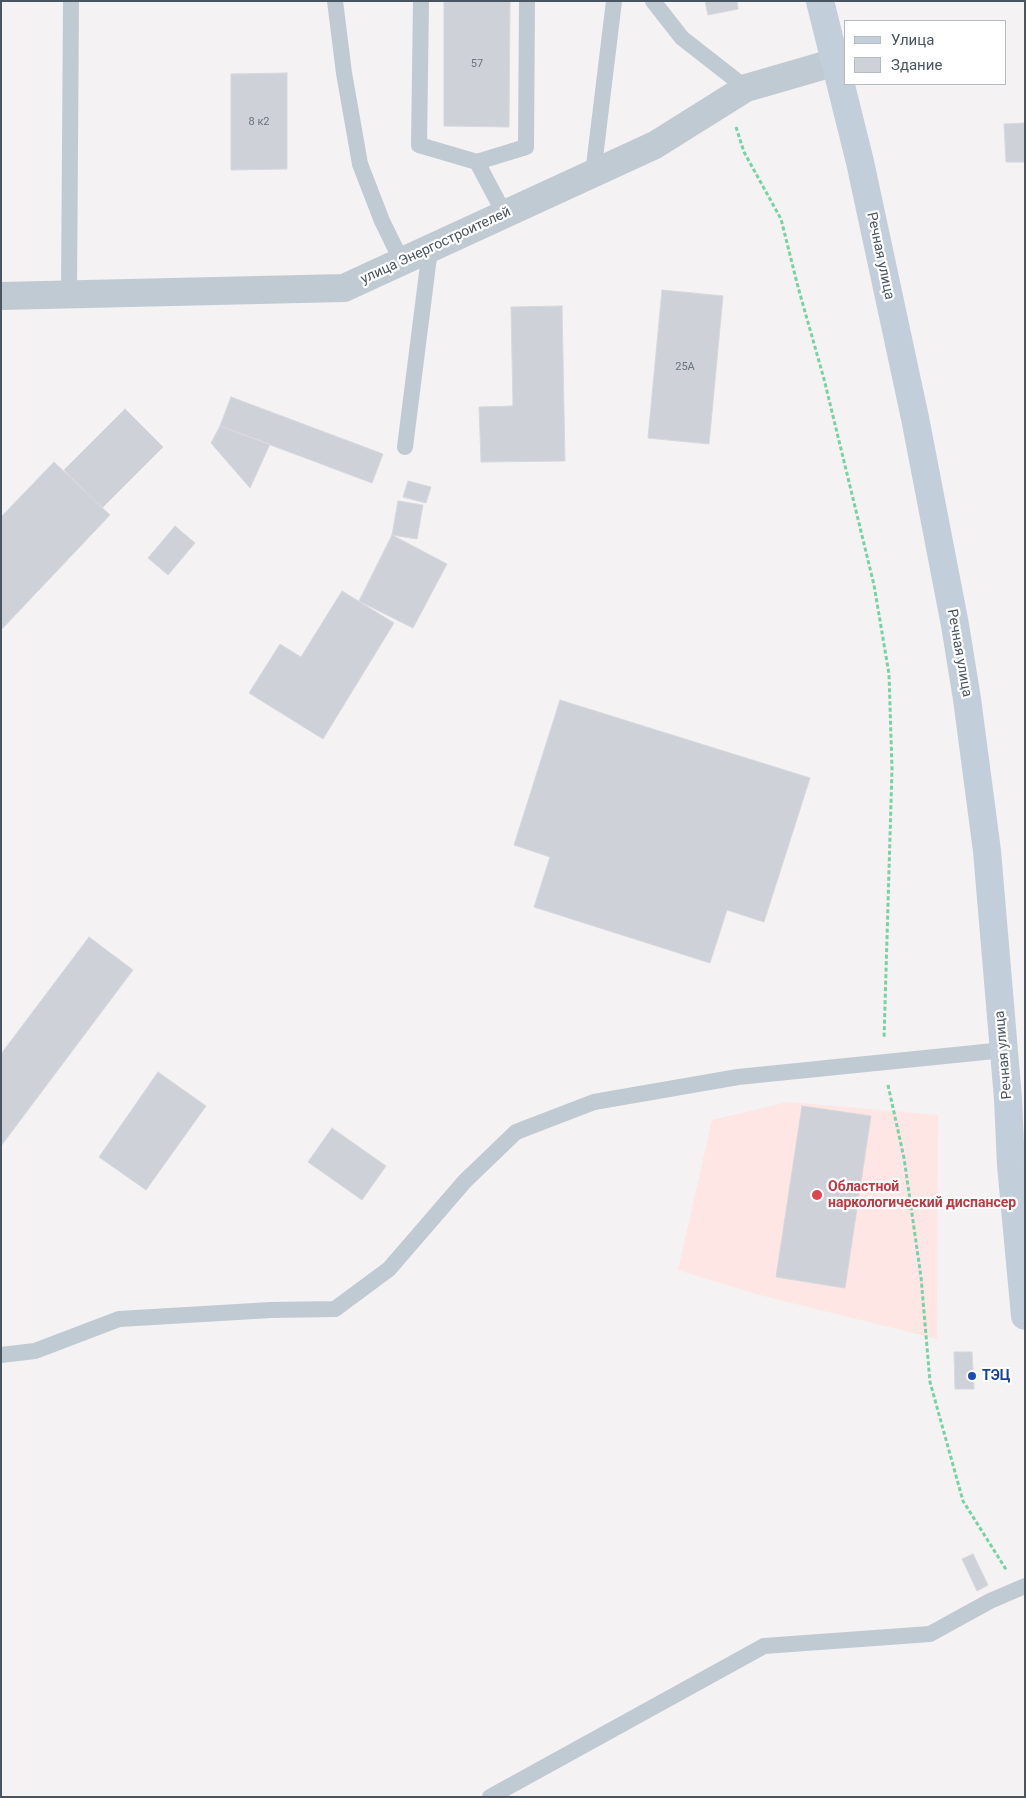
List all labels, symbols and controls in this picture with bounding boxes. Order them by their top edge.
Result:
legend [844,20,1006,85]
text: Улица [891,31,934,49]
text: Здание [891,56,942,74]
house number: 57 [471,57,483,71]
house number: 8 к2 [248,115,270,129]
street label: улица Энергостроителей [358,204,514,288]
street label: Речная улица [863,211,897,301]
house number: 25А [675,360,695,374]
street label: Речная улица [943,608,975,698]
street label: Речная улица [992,1010,1016,1100]
place label: Областной наркологический диспансер [828,1179,1016,1212]
marker: Областной наркологический диспансер [810,1188,824,1202]
place label: ТЭЦ [982,1368,1010,1384]
marker: ТЭЦ [966,1370,978,1382]

